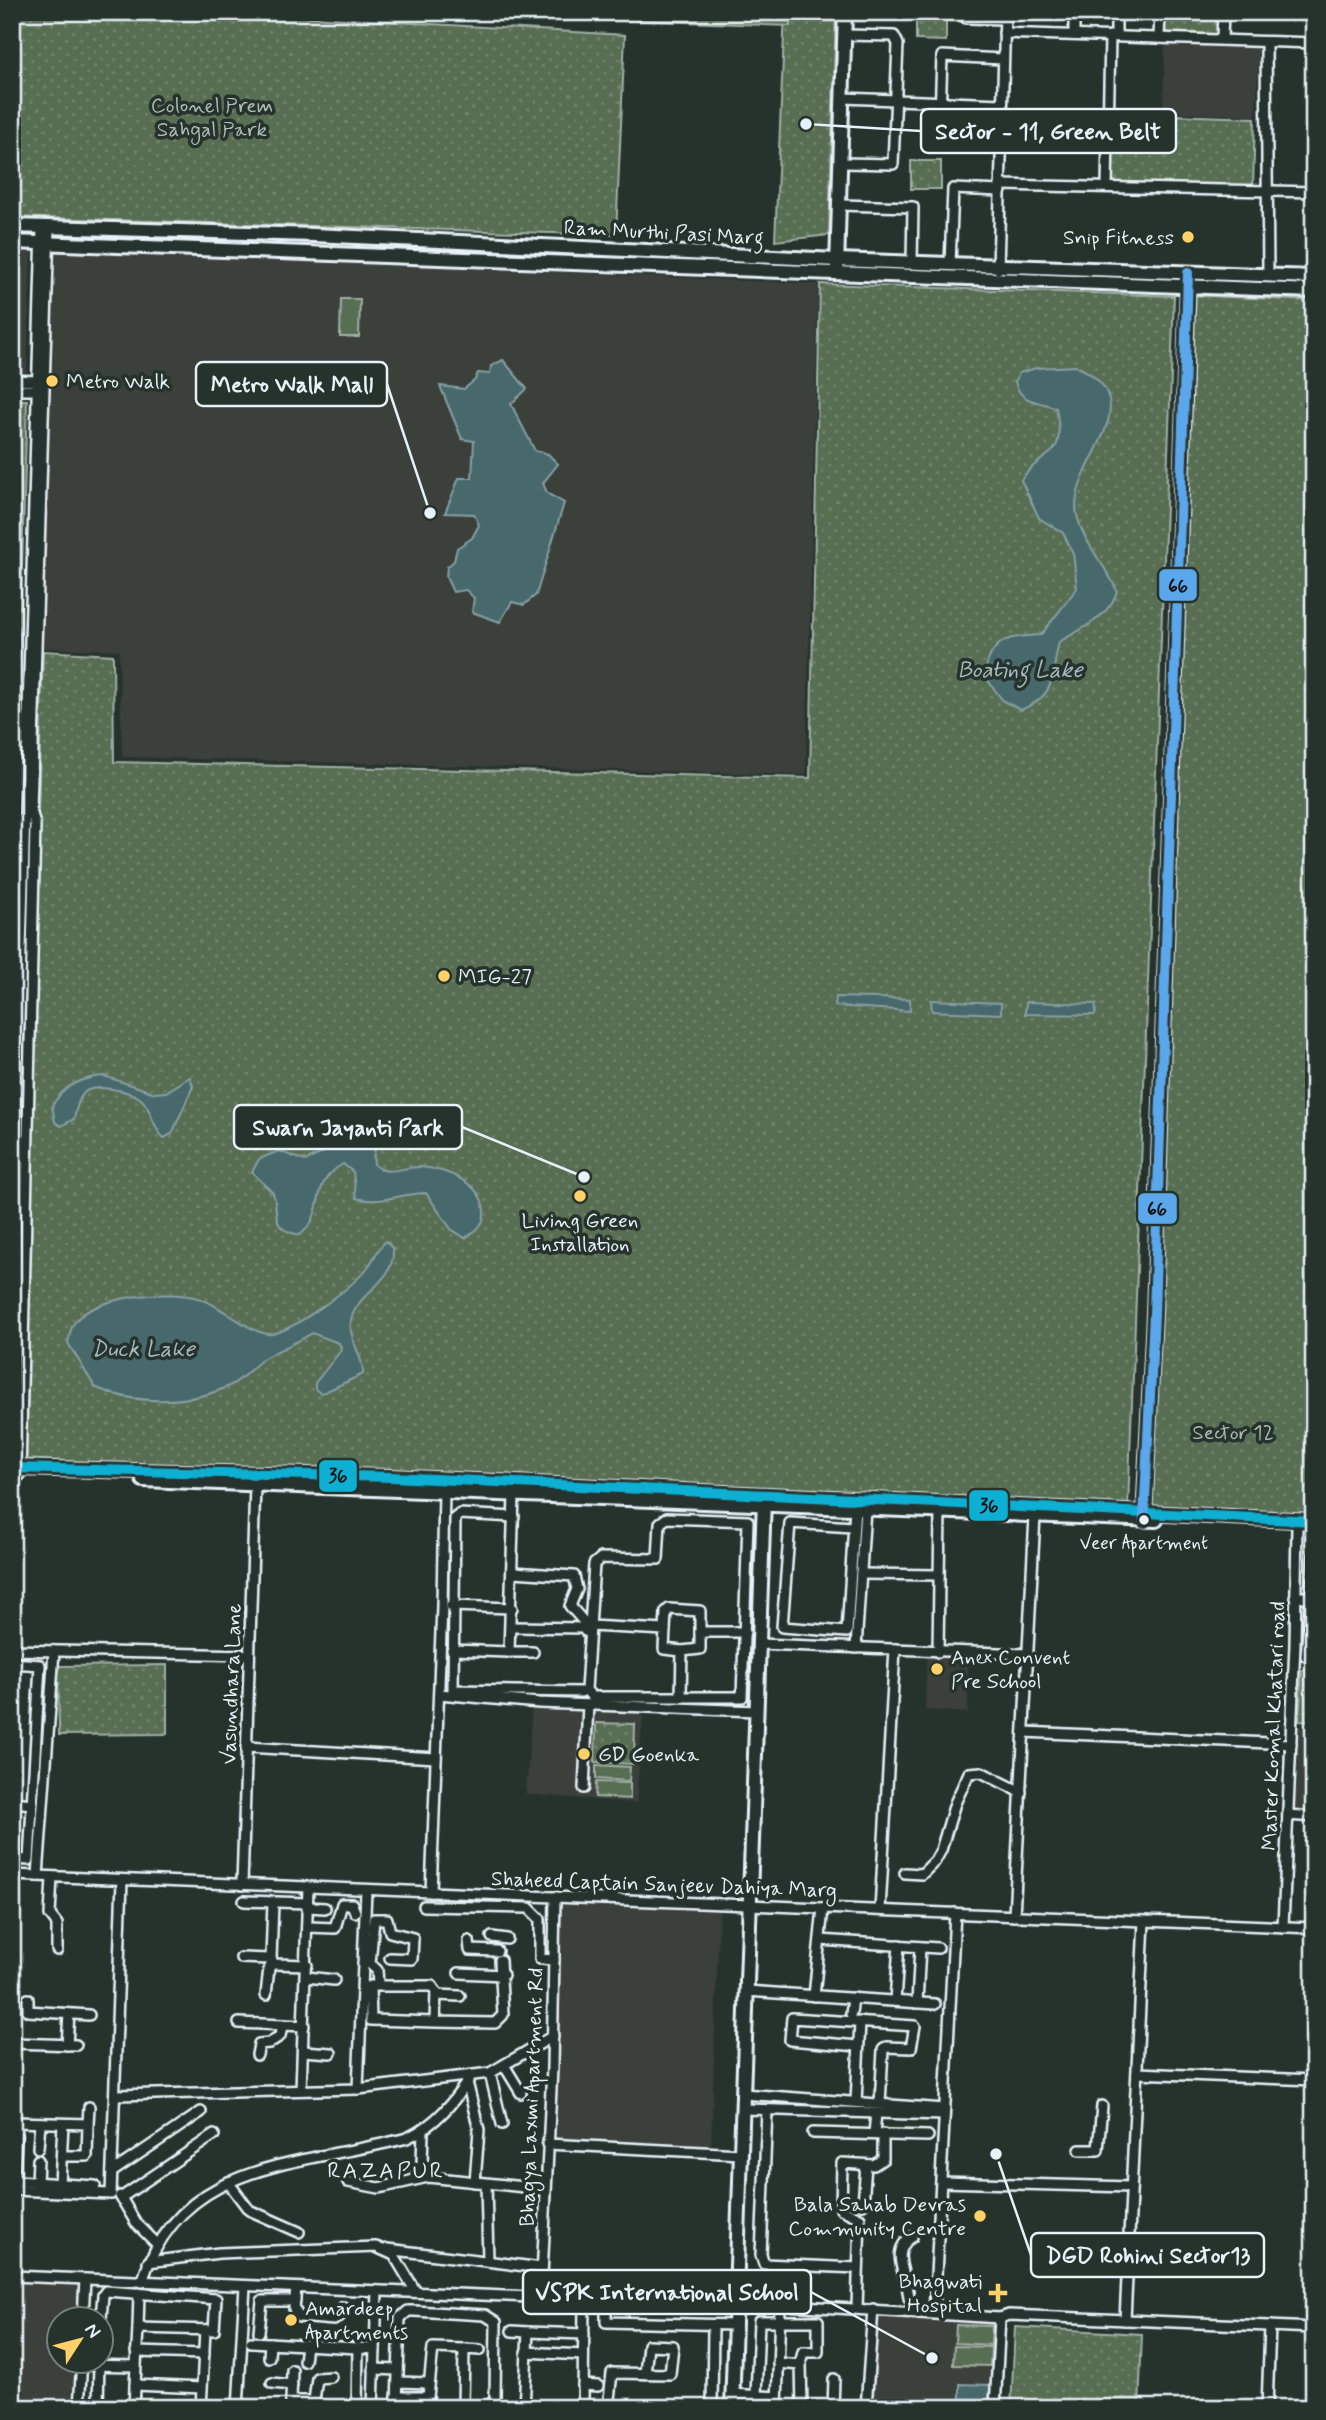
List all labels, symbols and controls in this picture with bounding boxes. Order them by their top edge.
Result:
park label: Colonel Prem Sahgal Park [151,92,273,145]
callout: Sector - 11, Green Belt [921,109,1176,153]
text: Sector - 11, Green Belt [935,118,1161,148]
street label: Ram Murthi Pasi Marg [563,214,765,254]
place label: Snip Fitness [1063,224,1174,252]
marker: Snip Fitness [1180,229,1196,245]
callout: Metro Walk Mall [196,362,387,406]
place label: Metro Walk [66,368,170,396]
text: Metro Walk Mall [211,371,374,401]
marker: Metro Walk [44,373,60,389]
line badge: 66 [1158,568,1198,602]
text: 66 [1168,574,1189,599]
water label: Boating Lake [957,656,1084,688]
place label: MIG-27 [458,963,532,991]
marker: MIG-27 [436,968,452,984]
callout: Swarn Jayanti Park [234,1105,462,1149]
text: Swarn Jayanti Park [252,1114,444,1144]
marker: Living Green Installation [572,1188,588,1204]
line badge: 66 [1137,1192,1178,1225]
text: 66 [1147,1197,1168,1222]
place label: Living Green Installation [522,1207,638,1259]
water label: Duck Lake [91,1335,196,1365]
park label: Sector 12 [1192,1419,1274,1447]
line badge: 36 [318,1459,358,1493]
text: 36 [328,1464,348,1489]
line badge: 36 [968,1489,1009,1522]
text: 36 [979,1494,999,1519]
marker: Veer Apartment [1137,1513,1151,1527]
place label: Veer Apartment [1080,1531,1208,1558]
street label: Master Komal Khatari road [1256,1601,1292,1851]
street label: Vasundhara Lane [215,1603,249,1765]
place label: Anex Convent Pre School [951,1644,1071,1696]
marker: Anex Convent Pre School [929,1661,945,1677]
place label: GD Goenka [598,1741,700,1769]
marker: GD Goenka [576,1746,592,1762]
street label: Shaheed Captain Sanjeev Dahiya Marg [491,1865,837,1906]
street label: Bhagya Laxmi Apartment Rd [513,1967,552,2227]
district label: RAZAPUR [327,2157,445,2187]
place label: Bala Sahab Devras Community Centre [788,2191,966,2243]
marker: Bala Sahab Devras Community Centre [972,2208,988,2224]
callout: DGD Rohini Sector13 [1031,2233,1264,2277]
text: DGD Rohini Sector13 [1046,2242,1250,2272]
place label: Bhagwati Hospital [899,2268,982,2320]
callout: VSPK International School [523,2270,811,2314]
text: VSPK International School [535,2279,799,2309]
marker: Bhagwati Hospital [988,2283,1008,2303]
place label: Amardeep Apartments [305,2295,408,2348]
north arrow [46,2304,116,2374]
marker: Amardeep Apartments [283,2312,299,2328]
text: N [79,2318,106,2343]

